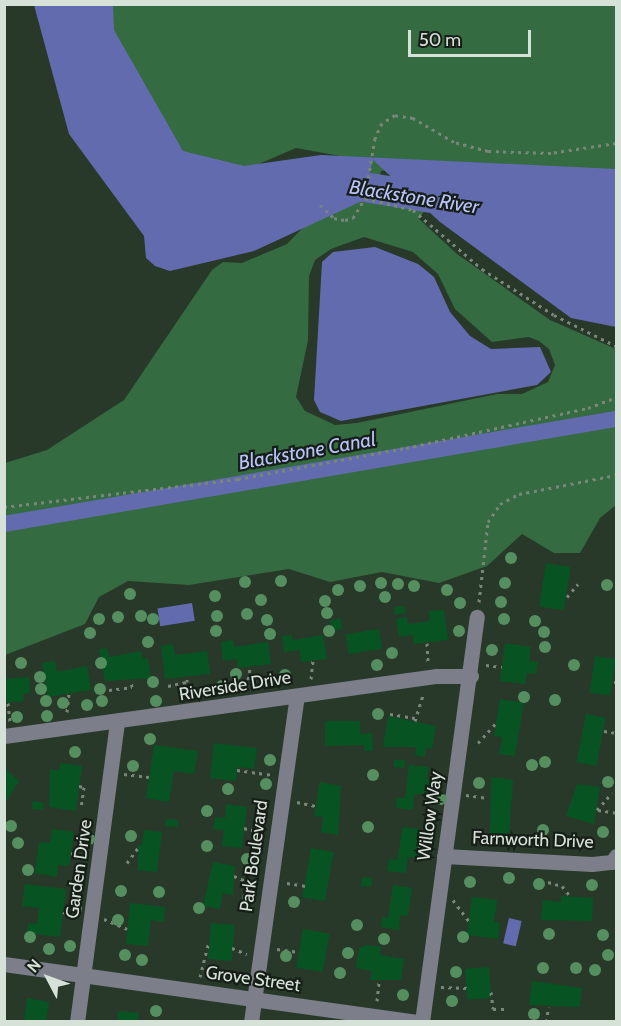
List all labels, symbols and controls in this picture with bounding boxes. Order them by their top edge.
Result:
scale bar [411,18,534,56]
text: 50 m [419,29,461,51]
water label: Blackstone River [348,175,480,219]
water label: Blackstone Canal [237,427,377,475]
street label: Riverside Drive [177,666,293,706]
street label: Willow Way [413,770,447,862]
street label: Park Boulevard [235,799,273,913]
street label: Garden Drive [61,818,97,920]
street label: Farnworth Drive [472,827,594,853]
north arrow [18,948,78,1008]
text: N [23,955,45,976]
street label: Grove Street [204,962,302,996]

